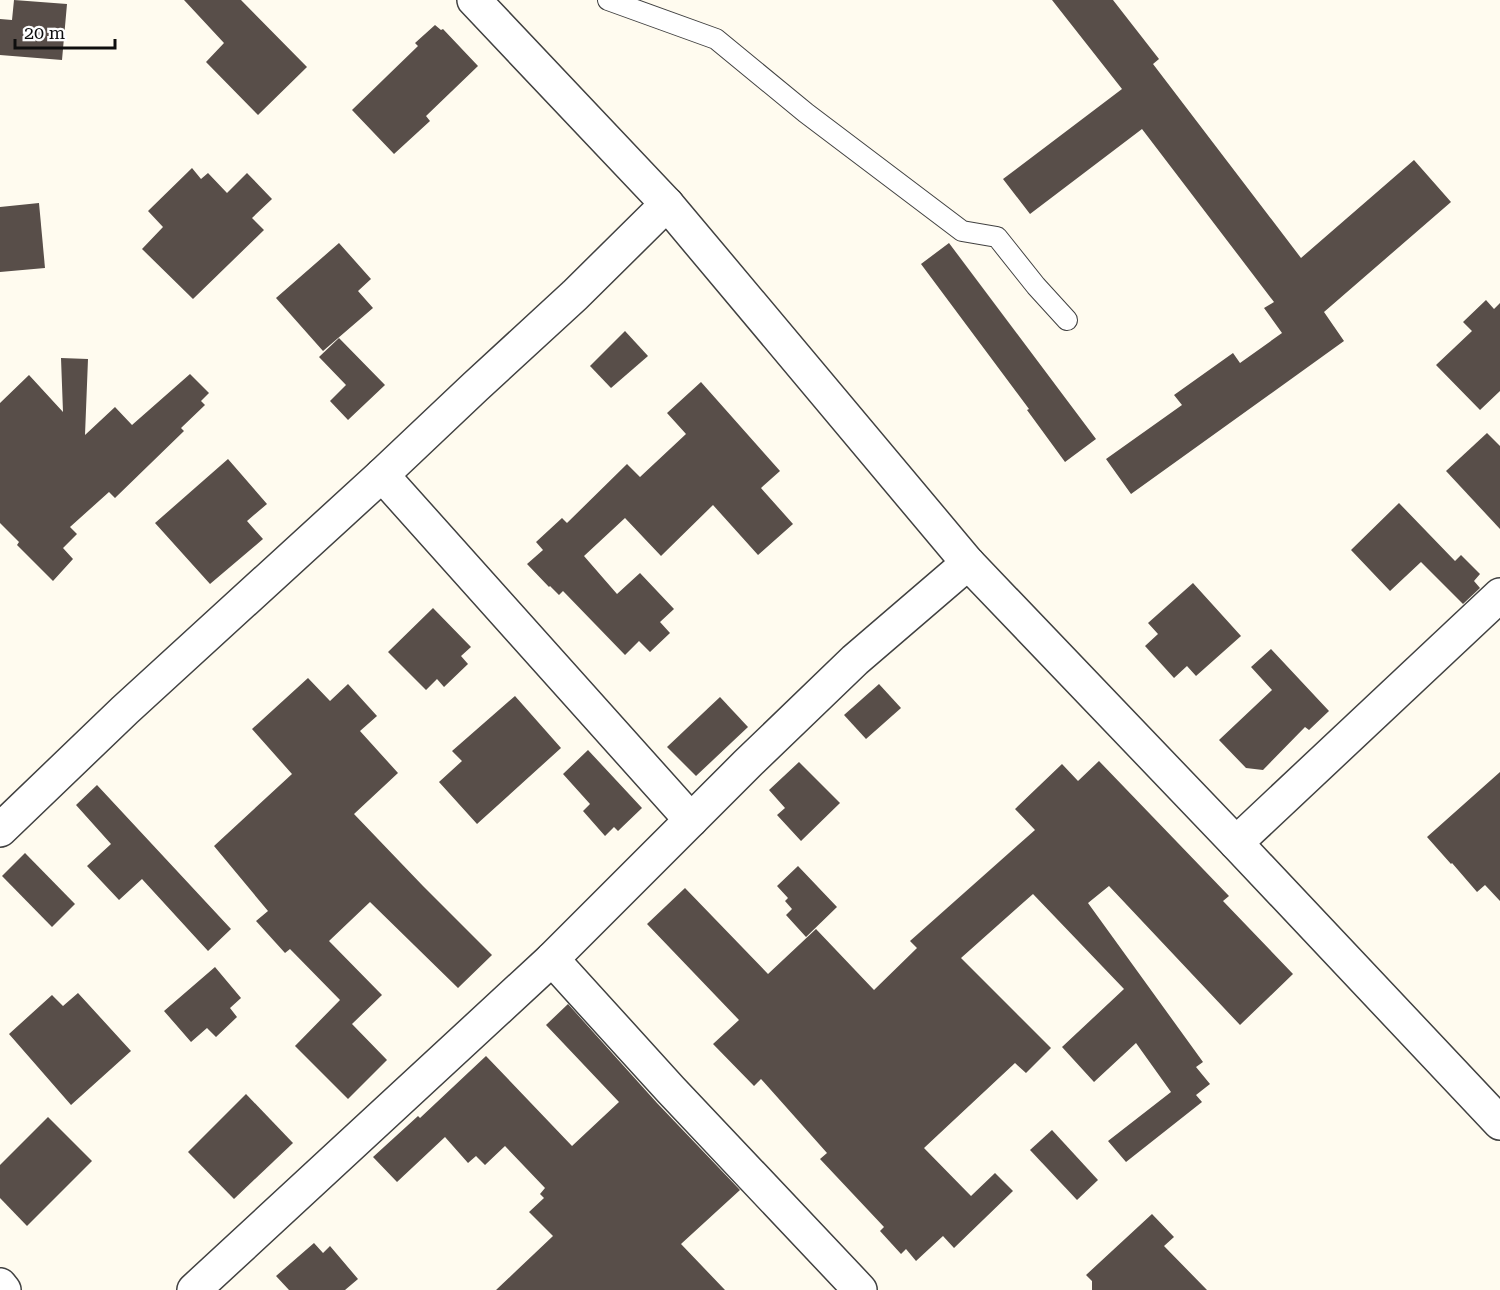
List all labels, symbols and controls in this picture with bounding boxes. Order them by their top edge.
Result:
scale bar [15,12,116,50]
text: 20 m [24,22,65,43]

